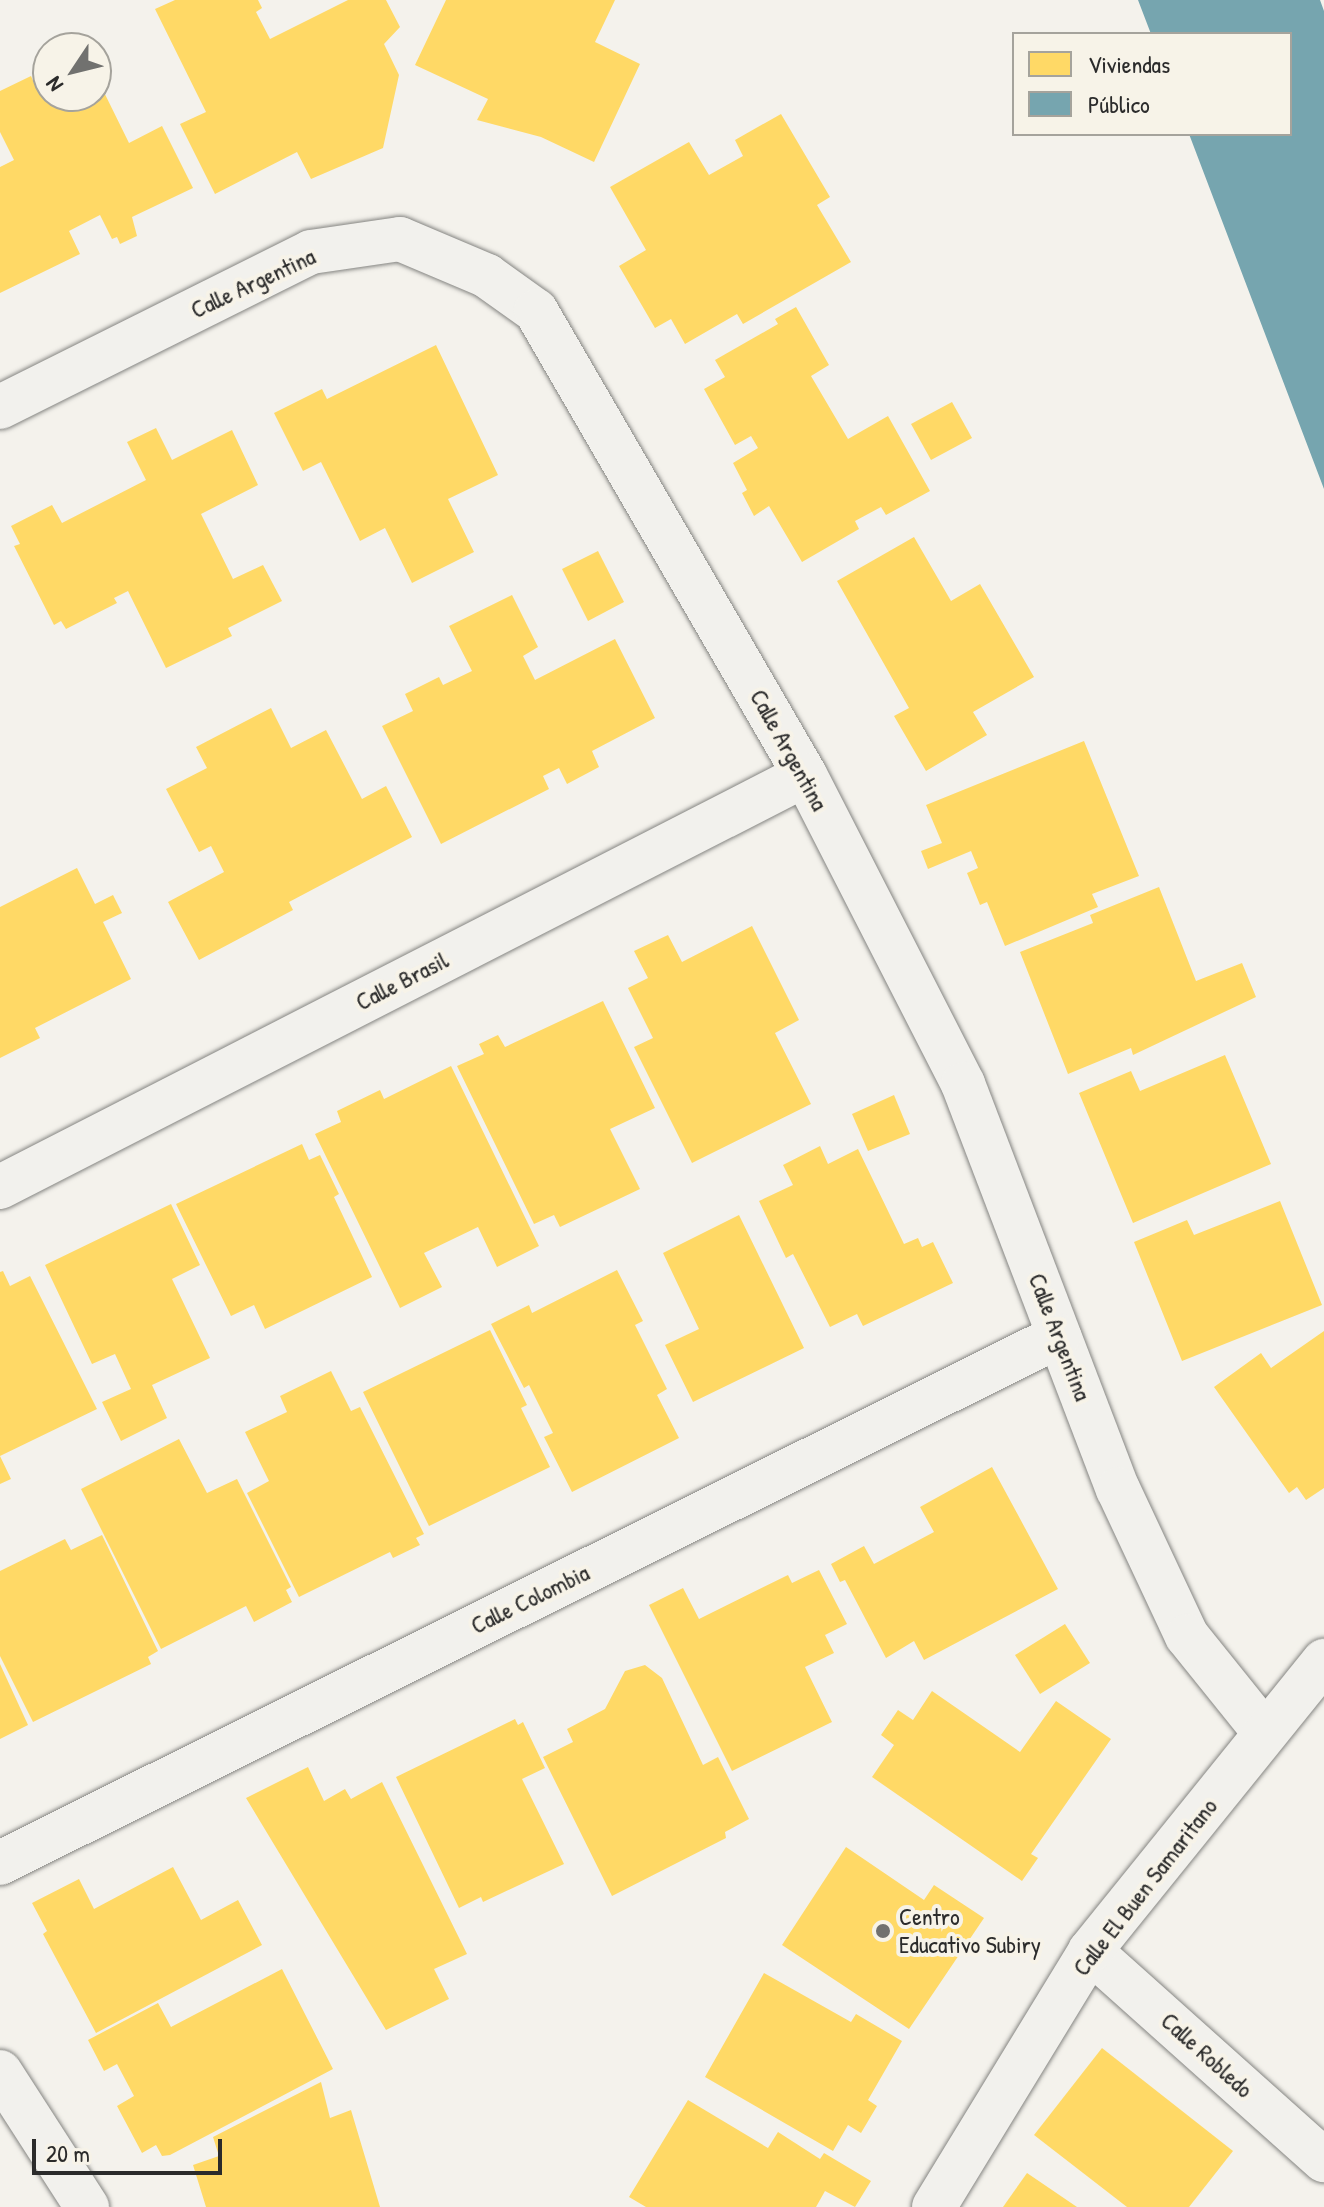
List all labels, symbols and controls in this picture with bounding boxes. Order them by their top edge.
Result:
north arrow [32,32,112,112]
legend [1012,32,1292,136]
text: Viviendas [1088,48,1170,80]
text: N [38,71,70,98]
text: Público [1088,88,1150,120]
street label: Calle Argentina [186,242,320,324]
street label: Calle Argentina [744,684,834,816]
street label: Calle Brasil [351,946,453,1016]
street label: Calle Argentina [1023,1269,1097,1405]
street label: Calle Colombia [466,1558,594,1640]
street label: Calle El Buen Samaritano [1067,1793,1223,1981]
place label: Centro Educativo Subiry [899,1903,1041,1959]
marker: Centro Educativo Subiry [874,1922,892,1940]
street label: Calle Robledo [1155,2006,1259,2104]
scale bar [36,2123,226,2173]
text: 20 m [46,2137,90,2169]

